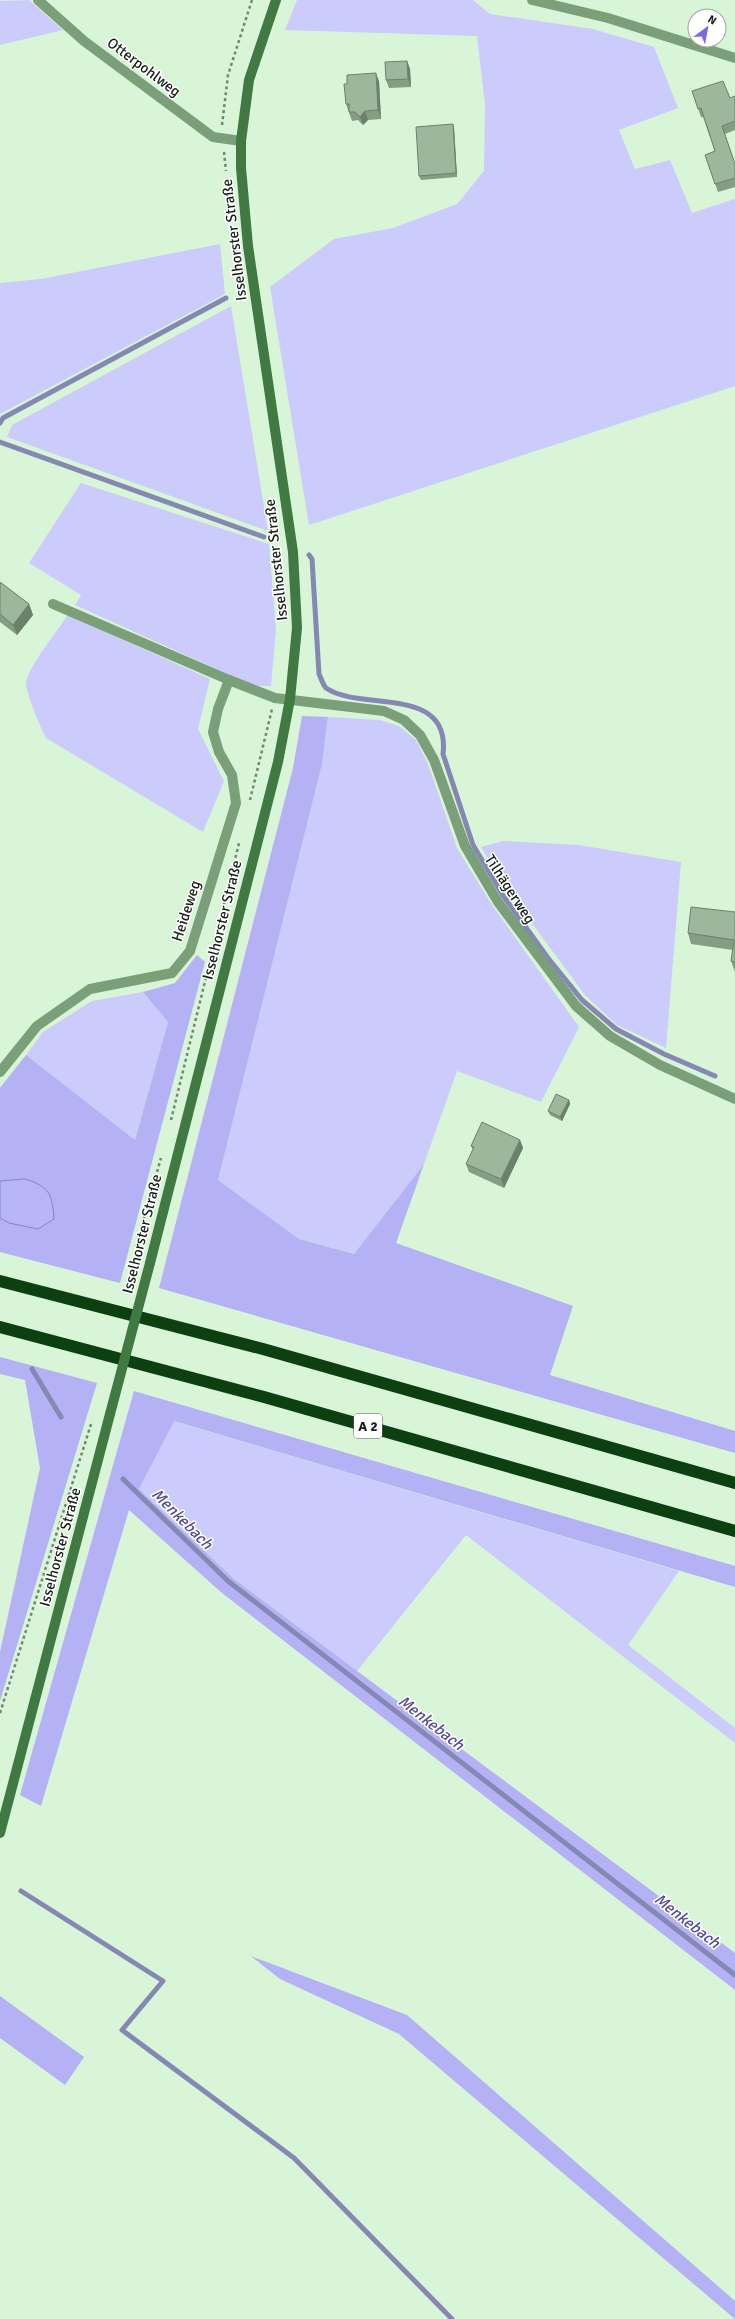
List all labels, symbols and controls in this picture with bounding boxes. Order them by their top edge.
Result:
north arrow [687,8,727,48]
text: N [705,12,719,27]
street label: Otterpohlweg [104,33,184,101]
street label: Isselhorster Straße [218,178,250,302]
street label: Isselhorster Straße [261,498,291,622]
street label: Tilhägerweg [481,851,539,927]
street label: Isselhorster Straße [198,858,246,982]
street label: Heideweg [168,878,204,944]
street label: Isselhorster Straße [118,1172,166,1296]
road number: A 2 [354,1414,382,1438]
water label: Menkebach [147,1484,218,1555]
street label: Isselhorster Straße [35,1486,85,1608]
water label: Menkebach [394,1691,469,1756]
water label: Menkebach [650,1889,725,1954]

